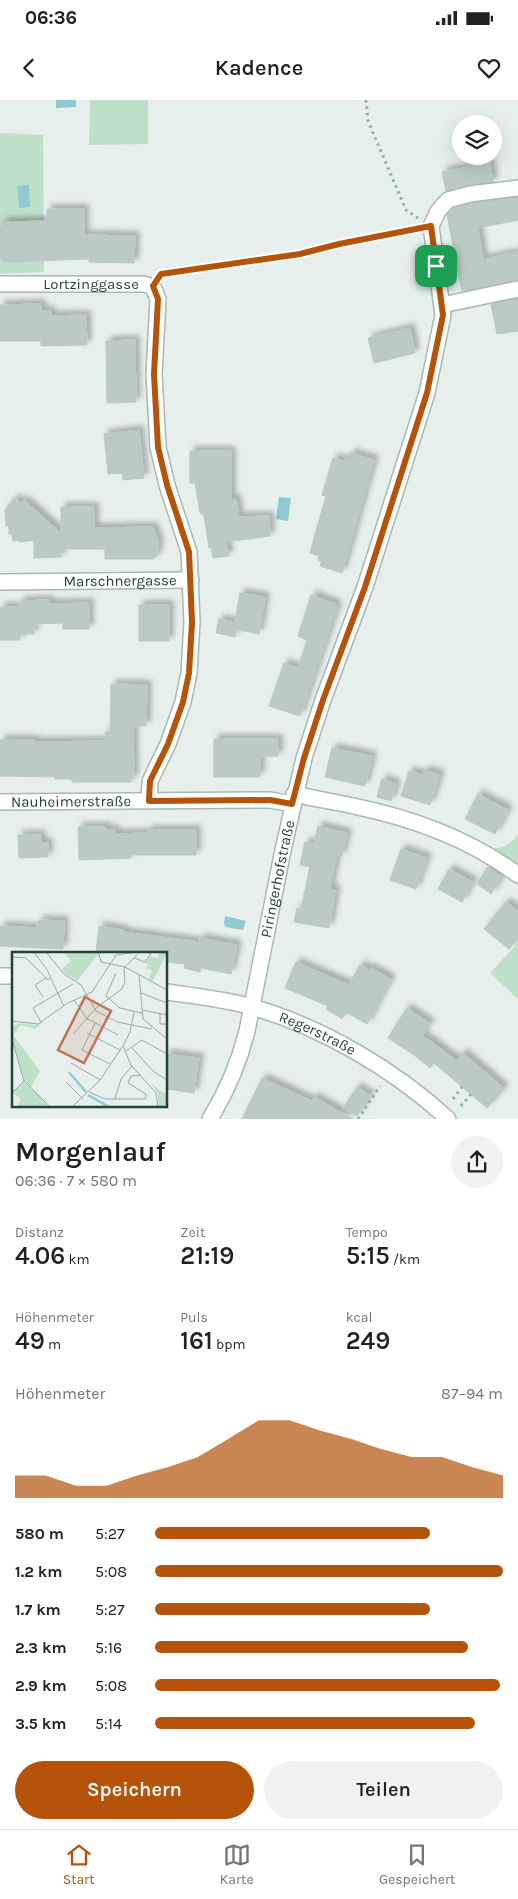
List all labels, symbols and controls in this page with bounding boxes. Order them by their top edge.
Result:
text: 06:36 [25,7,77,29]
icon: back [15,54,43,82]
icon: heart [475,54,503,82]
text: Kadence [215,55,303,81]
map controls [452,115,502,165]
button: layers [452,115,502,165]
pin [415,245,457,287]
icon: arrive [422,252,450,280]
street label: Lortzinggasse [43,275,139,293]
street label: Marschnergasse [63,571,177,590]
street label: Nauheimerstraße [11,792,131,811]
street label: Piringerhofstraße [257,818,299,939]
inset map [12,952,168,1106]
street label: Regerstraße [277,1008,359,1059]
text: Morgenlauf [15,1135,166,1168]
button: share [451,1136,503,1188]
text: 06:36 · 7 × 580 m [15,1171,137,1190]
text: Distanz [15,1224,64,1241]
text: Zeit [180,1224,205,1241]
text: Tempo [346,1224,388,1241]
text: 4.06 [15,1241,65,1270]
text: 21:19 [180,1241,234,1270]
text: 5:15 [346,1241,390,1270]
text: km [65,1251,90,1268]
text: /km [390,1251,420,1268]
text: Höhenmeter [15,1309,94,1326]
text: Puls [180,1309,208,1326]
text: kcal [346,1309,372,1326]
text: 49 [15,1326,45,1355]
text: 161 [180,1326,213,1355]
text: 249 [346,1326,390,1355]
text: m [45,1336,61,1353]
text: bpm [213,1336,246,1353]
text: Höhenmeter [15,1384,105,1403]
text: 87–94 m [441,1384,503,1403]
text: 580 m [15,1524,64,1543]
text: 5:27 [95,1524,125,1543]
text: 1.2 km [15,1562,63,1581]
text: 5:08 [95,1562,127,1581]
text: 1.7 km [15,1600,61,1619]
text: 5:27 [95,1600,125,1619]
text: 2.3 km [15,1638,67,1657]
text: 5:16 [95,1638,122,1657]
text: 2.9 km [15,1676,67,1695]
text: 5:08 [95,1676,127,1695]
text: 3.5 km [15,1714,66,1733]
text: 5:14 [95,1714,122,1733]
button: Speichern [15,1761,254,1819]
button: Teilen [264,1761,503,1819]
tab: Start [63,1841,94,1888]
tab: Karte [220,1841,254,1888]
tab: Gespeichert [379,1841,455,1888]

